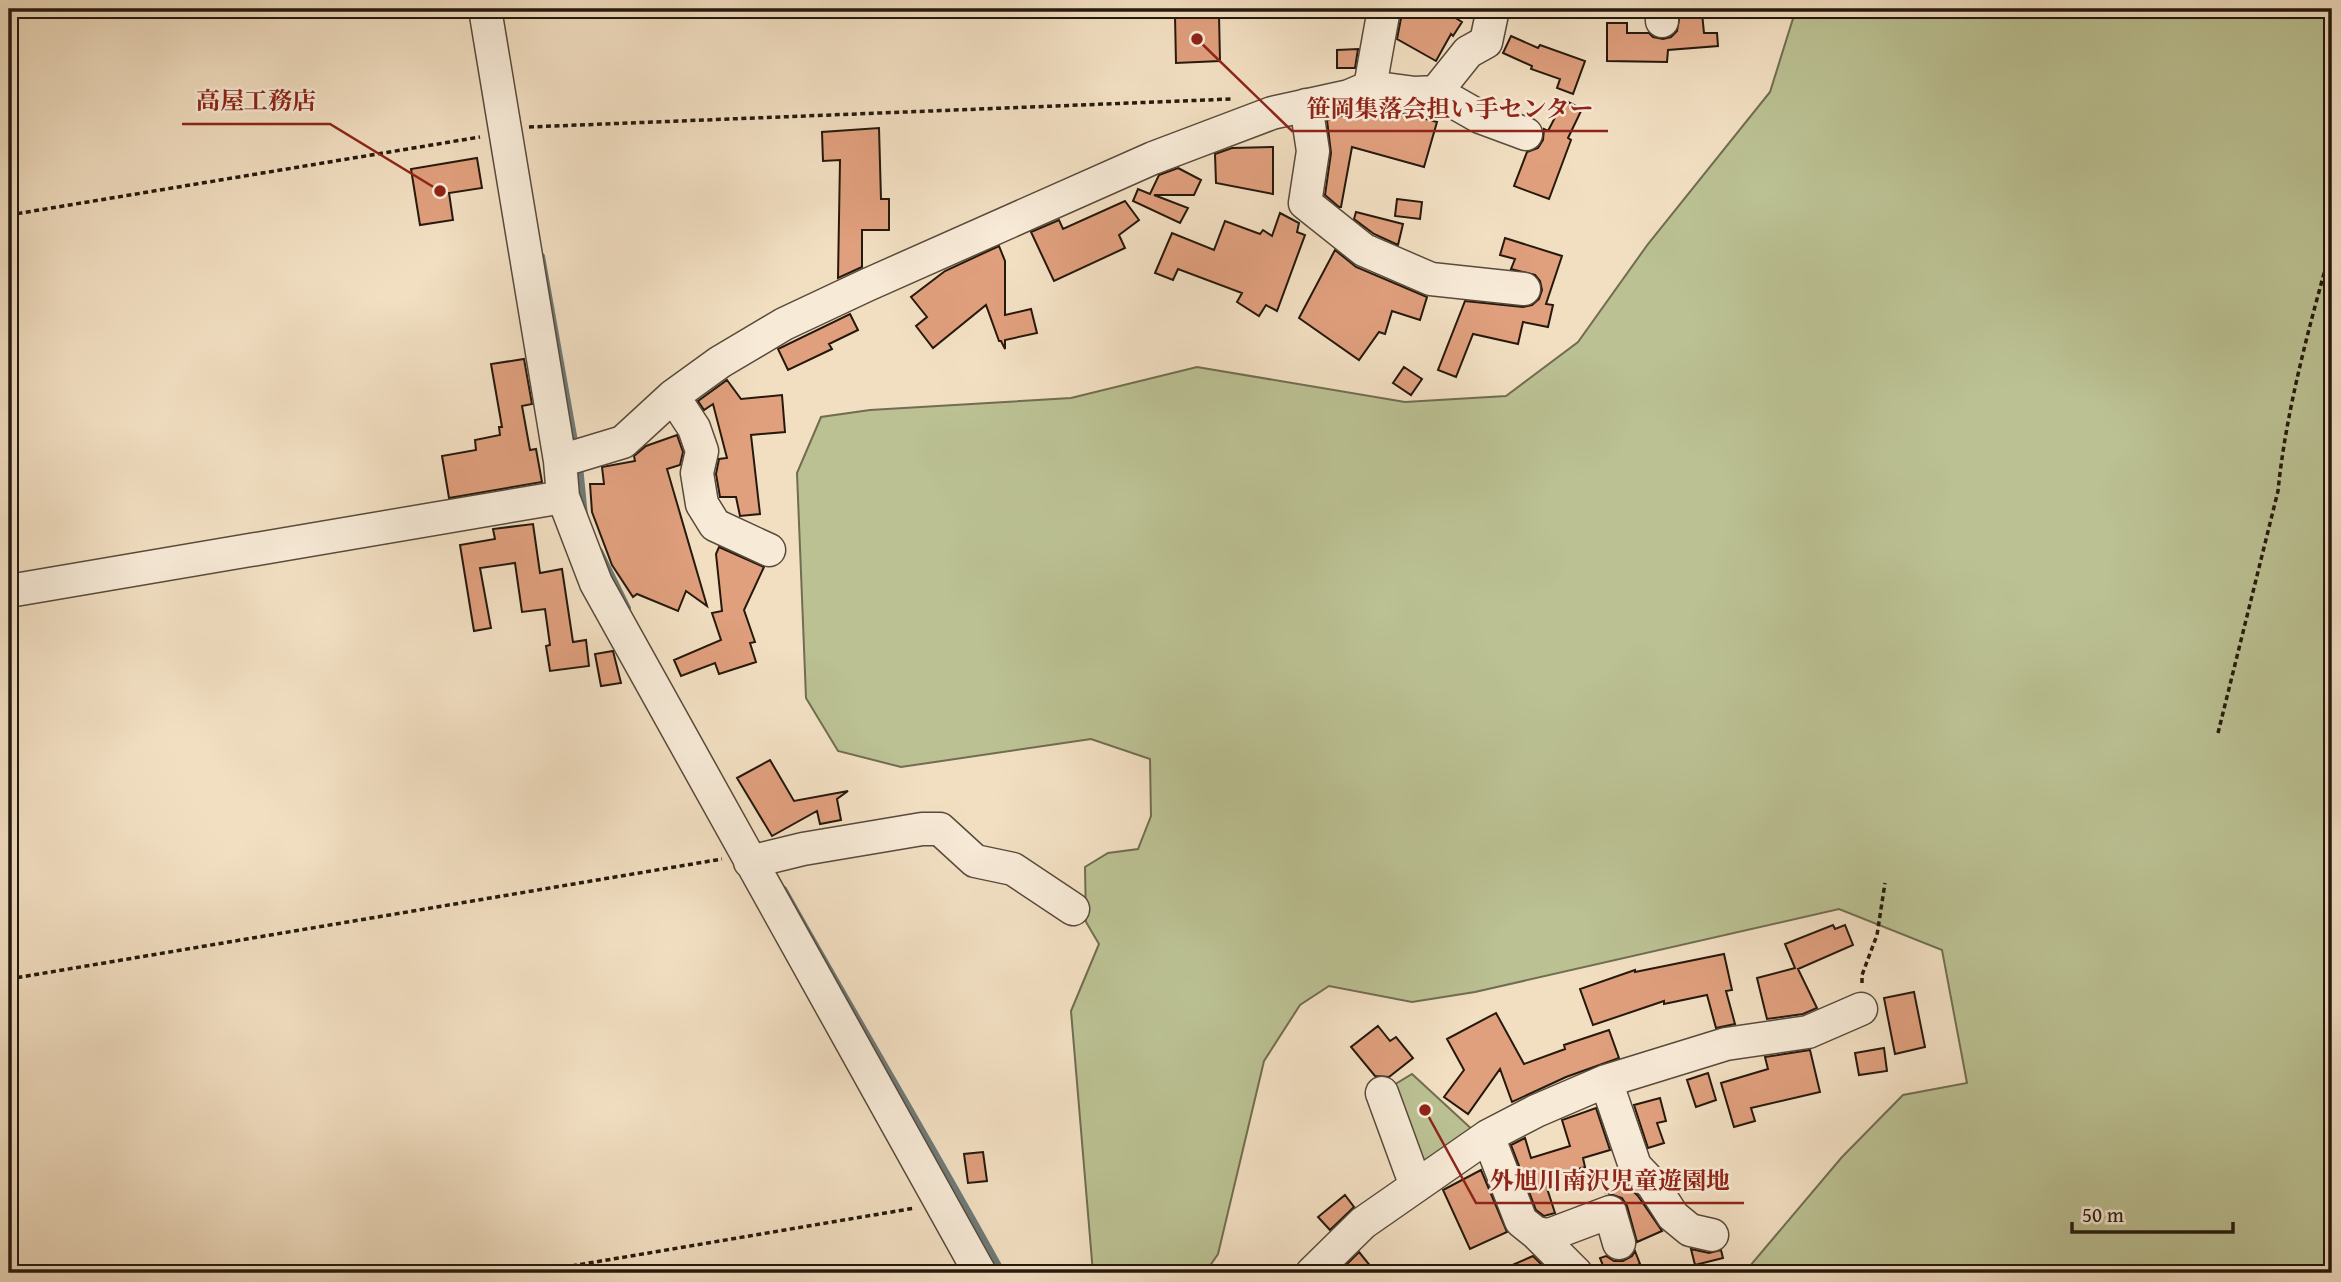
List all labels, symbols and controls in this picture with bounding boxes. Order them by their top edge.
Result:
callout: 高屋工務店 [182,79,330,124]
text: 高屋工務店 [196,83,316,118]
callout: 笹岡集落会担い手センター [1292,86,1608,131]
text: 笹岡集落会担い手センター [1306,91,1594,126]
callout: 外旭川南沢児童遊園地 [1476,1158,1744,1203]
text: 外旭川南沢児童遊園地 [1490,1163,1730,1198]
scale bar [2072,1191,2232,1235]
text: 50 m [2082,1199,2124,1230]

